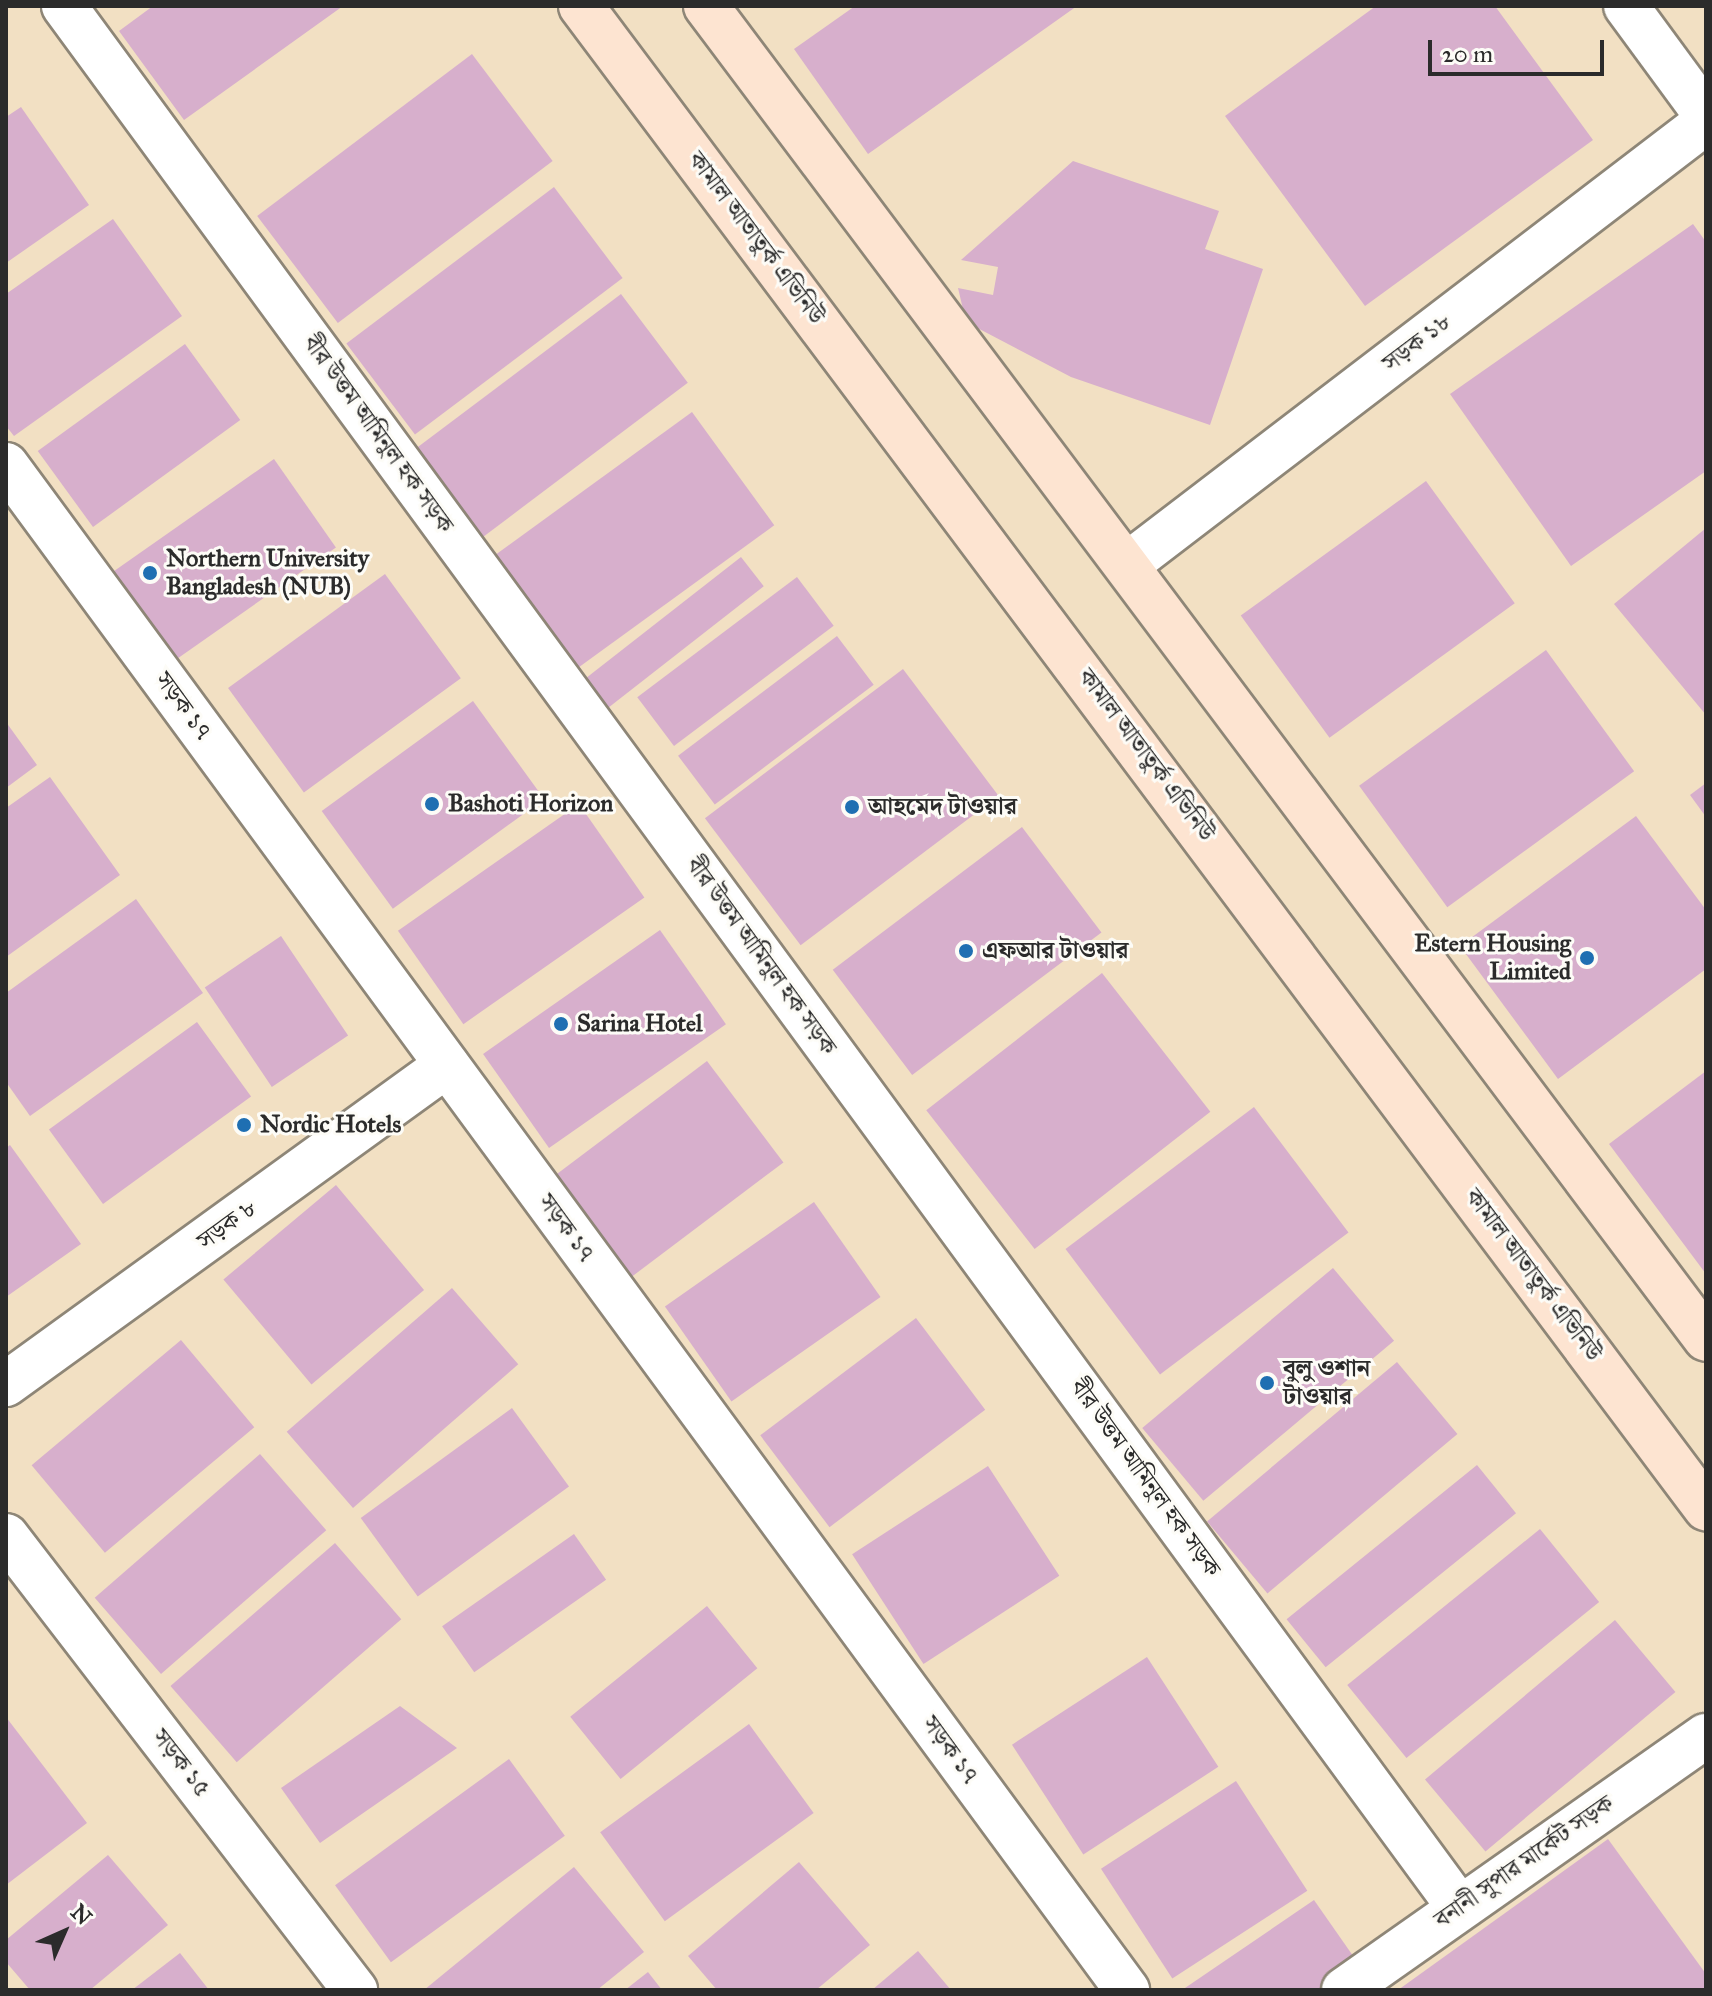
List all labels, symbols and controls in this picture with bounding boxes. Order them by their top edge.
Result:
scale bar [1432,24,1608,74]
text: 20 m [1442,39,1493,69]
street label: কামাল আতাতুর্ক এভিনিউ [682,146,830,330]
street label: সড়ক ১৮ [1377,308,1457,378]
street label: বীর উত্তম আমিনুল হক সড়ক [297,330,459,538]
place label: Northern University Bangladesh (NUB) [166,545,369,601]
marker: Northern University Bangladesh (NUB) [141,564,159,582]
street label: কামাল আতাতুর্ক এভিনিউ [1072,663,1220,847]
street label: সড়ক ১৭ [149,666,217,746]
place label: Bashoti Horizon [448,790,613,818]
place label: আহমেদ টাওয়ার [868,793,1017,821]
marker: Bashoti Horizon [423,795,441,813]
marker: আহমেদ টাওয়ার [843,798,861,816]
street label: বীর উত্তম আমিনুল হক সড়ক [680,852,842,1060]
place label: Estern Housing Limited [1414,930,1571,986]
place label: এফআর টাওয়ার [982,937,1129,965]
marker: এফআর টাওয়ার [957,942,975,960]
marker: Estern Housing Limited [1578,949,1596,967]
place label: Sarina Hotel [577,1010,703,1038]
marker: Sarina Hotel [552,1015,570,1033]
place label: Nordic Hotels [260,1111,401,1139]
marker: Nordic Hotels [235,1116,253,1134]
street label: কামাল আতাতুর্ক এভিনিউ [1459,1183,1607,1367]
street label: সড়ক ১৭ [532,1188,600,1268]
street label: সড়ক ৮ [192,1194,262,1256]
place label: বুলু ওশান টাওয়ার [1283,1355,1370,1411]
street label: বীর উত্তম আমিনুল হক সড়ক [1064,1374,1226,1582]
marker: বুলু ওশান টাওয়ার [1258,1374,1276,1392]
street label: সড়ক ১৭ [916,1710,984,1790]
street label: সড়ক ১৫ [146,1723,216,1803]
street label: বনানী সুপার মার্কেট সড়ক [1429,1789,1619,1935]
north arrow [24,1892,104,1972]
text: N [65,1899,97,1931]

